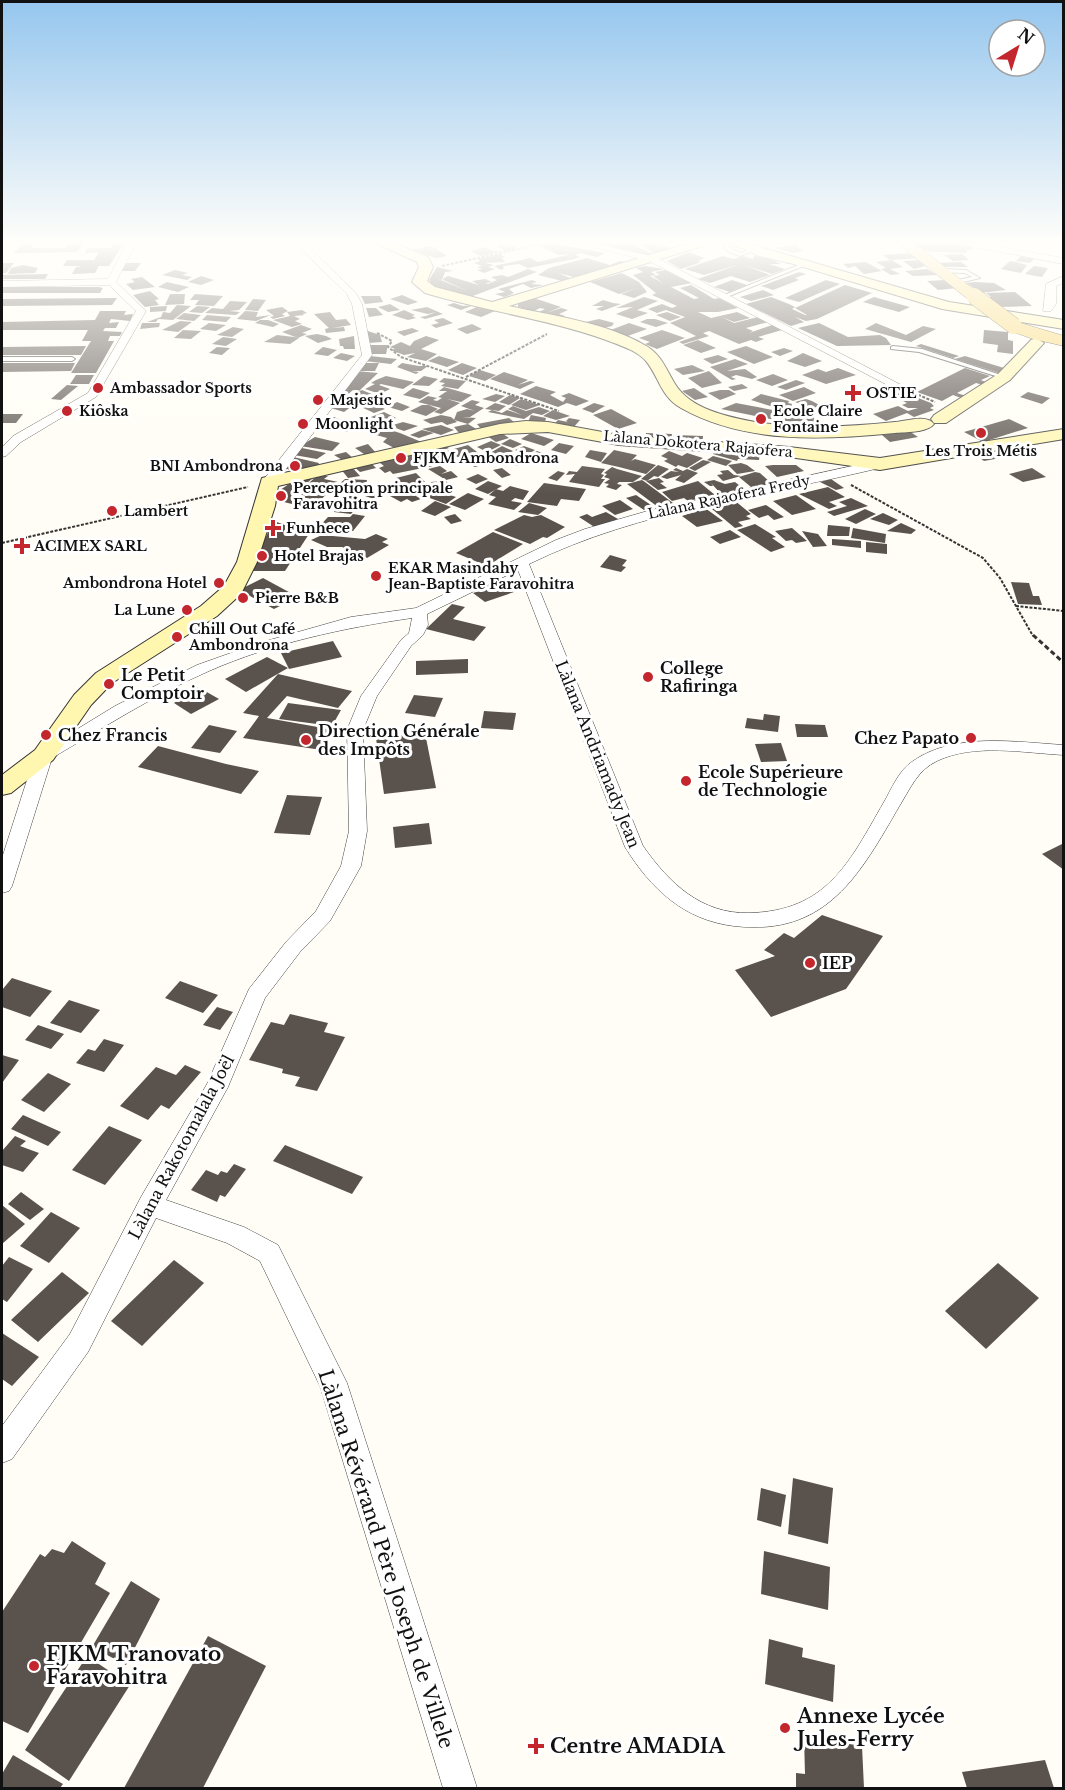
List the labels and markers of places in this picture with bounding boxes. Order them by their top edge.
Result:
place label: Ambassador Sports [109,379,252,397]
marker: Ambassador Sports [91,381,105,395]
marker: OSTIE [844,384,862,402]
place label: OSTIE [866,384,917,402]
place label: Majestic [330,391,392,409]
marker: Majestic [311,393,325,407]
place label: Kiôska [79,402,129,420]
place label: Ecole Claire Fontaine [773,402,862,436]
marker: Kiôska [60,404,74,418]
marker: Ecole Claire Fontaine [754,412,768,426]
place label: Moonlight [315,415,394,433]
marker: Moonlight [296,417,310,431]
marker: Les Trois Métis [974,426,988,440]
place label: Les Trois Métis [925,442,1037,460]
place label: FJKM Ambondrona [413,449,559,467]
marker: FJKM Ambondrona [394,451,408,465]
place label: BNI Ambondrona [150,457,283,475]
marker: BNI Ambondrona [288,459,302,473]
place label: Perception principale Faravohitra [293,479,453,513]
marker: Perception principale Faravohitra [274,489,288,503]
place label: Lambert [124,502,189,520]
marker: Lambert [105,504,119,518]
marker: Funhece [264,519,282,537]
place label: Funhece [286,519,350,537]
place label: ACIMEX SARL [33,537,147,555]
marker: ACIMEX SARL [15,539,29,553]
place label: Hotel Brajas [274,547,364,565]
marker: Hotel Brajas [255,549,269,563]
place label: EKAR Masindahy Jean-Baptiste Faravohitra [385,559,574,593]
marker: EKAR Masindahy Jean-Baptiste Faravohitra [369,569,383,583]
place label: Ambondrona Hotel [62,574,207,592]
marker: Ambondrona Hotel [212,576,226,590]
place label: Pierre B&B [255,589,339,607]
marker: Pierre B&B [236,591,250,605]
place label: La Lune [114,601,175,619]
marker: La Lune [180,603,194,617]
place label: Chill Out Café Ambondrona [188,620,295,654]
marker: Chill Out Café Ambondrona [170,630,184,644]
place label: College Rafiringa [660,658,738,696]
place label: Le Petit Comptoir [121,665,204,703]
marker: College Rafiringa [641,670,655,684]
marker: Le Petit Comptoir [102,677,116,691]
place label: Direction Générale des Impôts [318,721,480,759]
place label: Chez Francis [58,725,167,745]
marker: Chez Francis [39,728,53,742]
place label: Chez Papato [854,728,959,748]
marker: Chez Papato [964,731,978,745]
marker: Direction Générale des Impôts [299,733,313,747]
place label: Ecole Supérieure de Technologie [698,762,843,800]
marker: Ecole Supérieure de Technologie [679,774,693,788]
place label: IEP [822,953,853,973]
marker: IEP [803,956,817,970]
place label: FJKM Tranovato Faravohitra [46,1642,221,1689]
marker: FJKM Tranovato Faravohitra [27,1659,41,1673]
place label: Annexe Lycée Jules-Ferry [793,1704,945,1751]
marker: Annexe Lycée Jules-Ferry [778,1721,792,1735]
place label: Centre AMADIA [550,1734,725,1758]
marker: Centre AMADIA [527,1737,545,1755]

